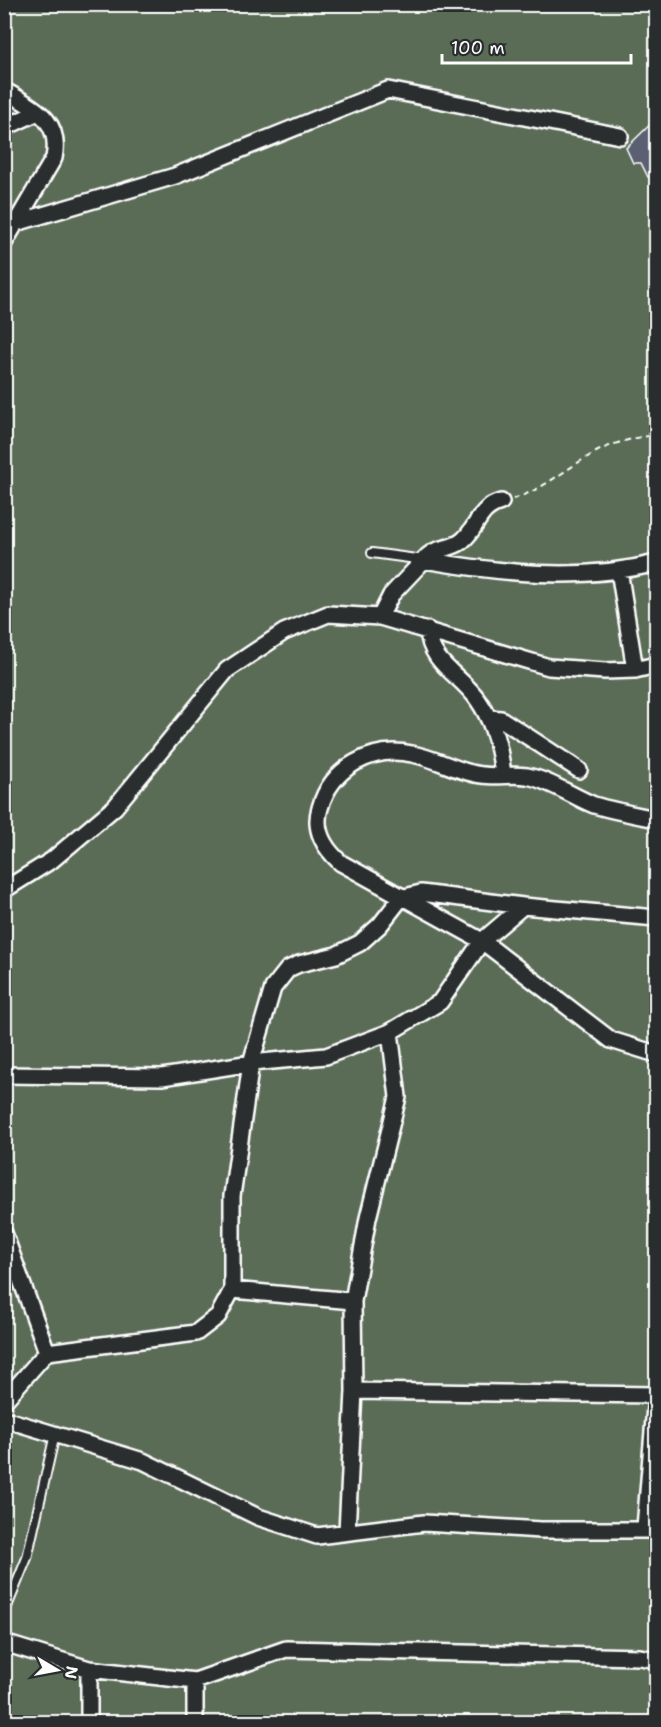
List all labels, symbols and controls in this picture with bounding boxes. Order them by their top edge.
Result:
scale bar [442,27,631,65]
text: 100 m [451,36,505,60]
north arrow [27,1640,87,1700]
text: N [60,1664,83,1681]

